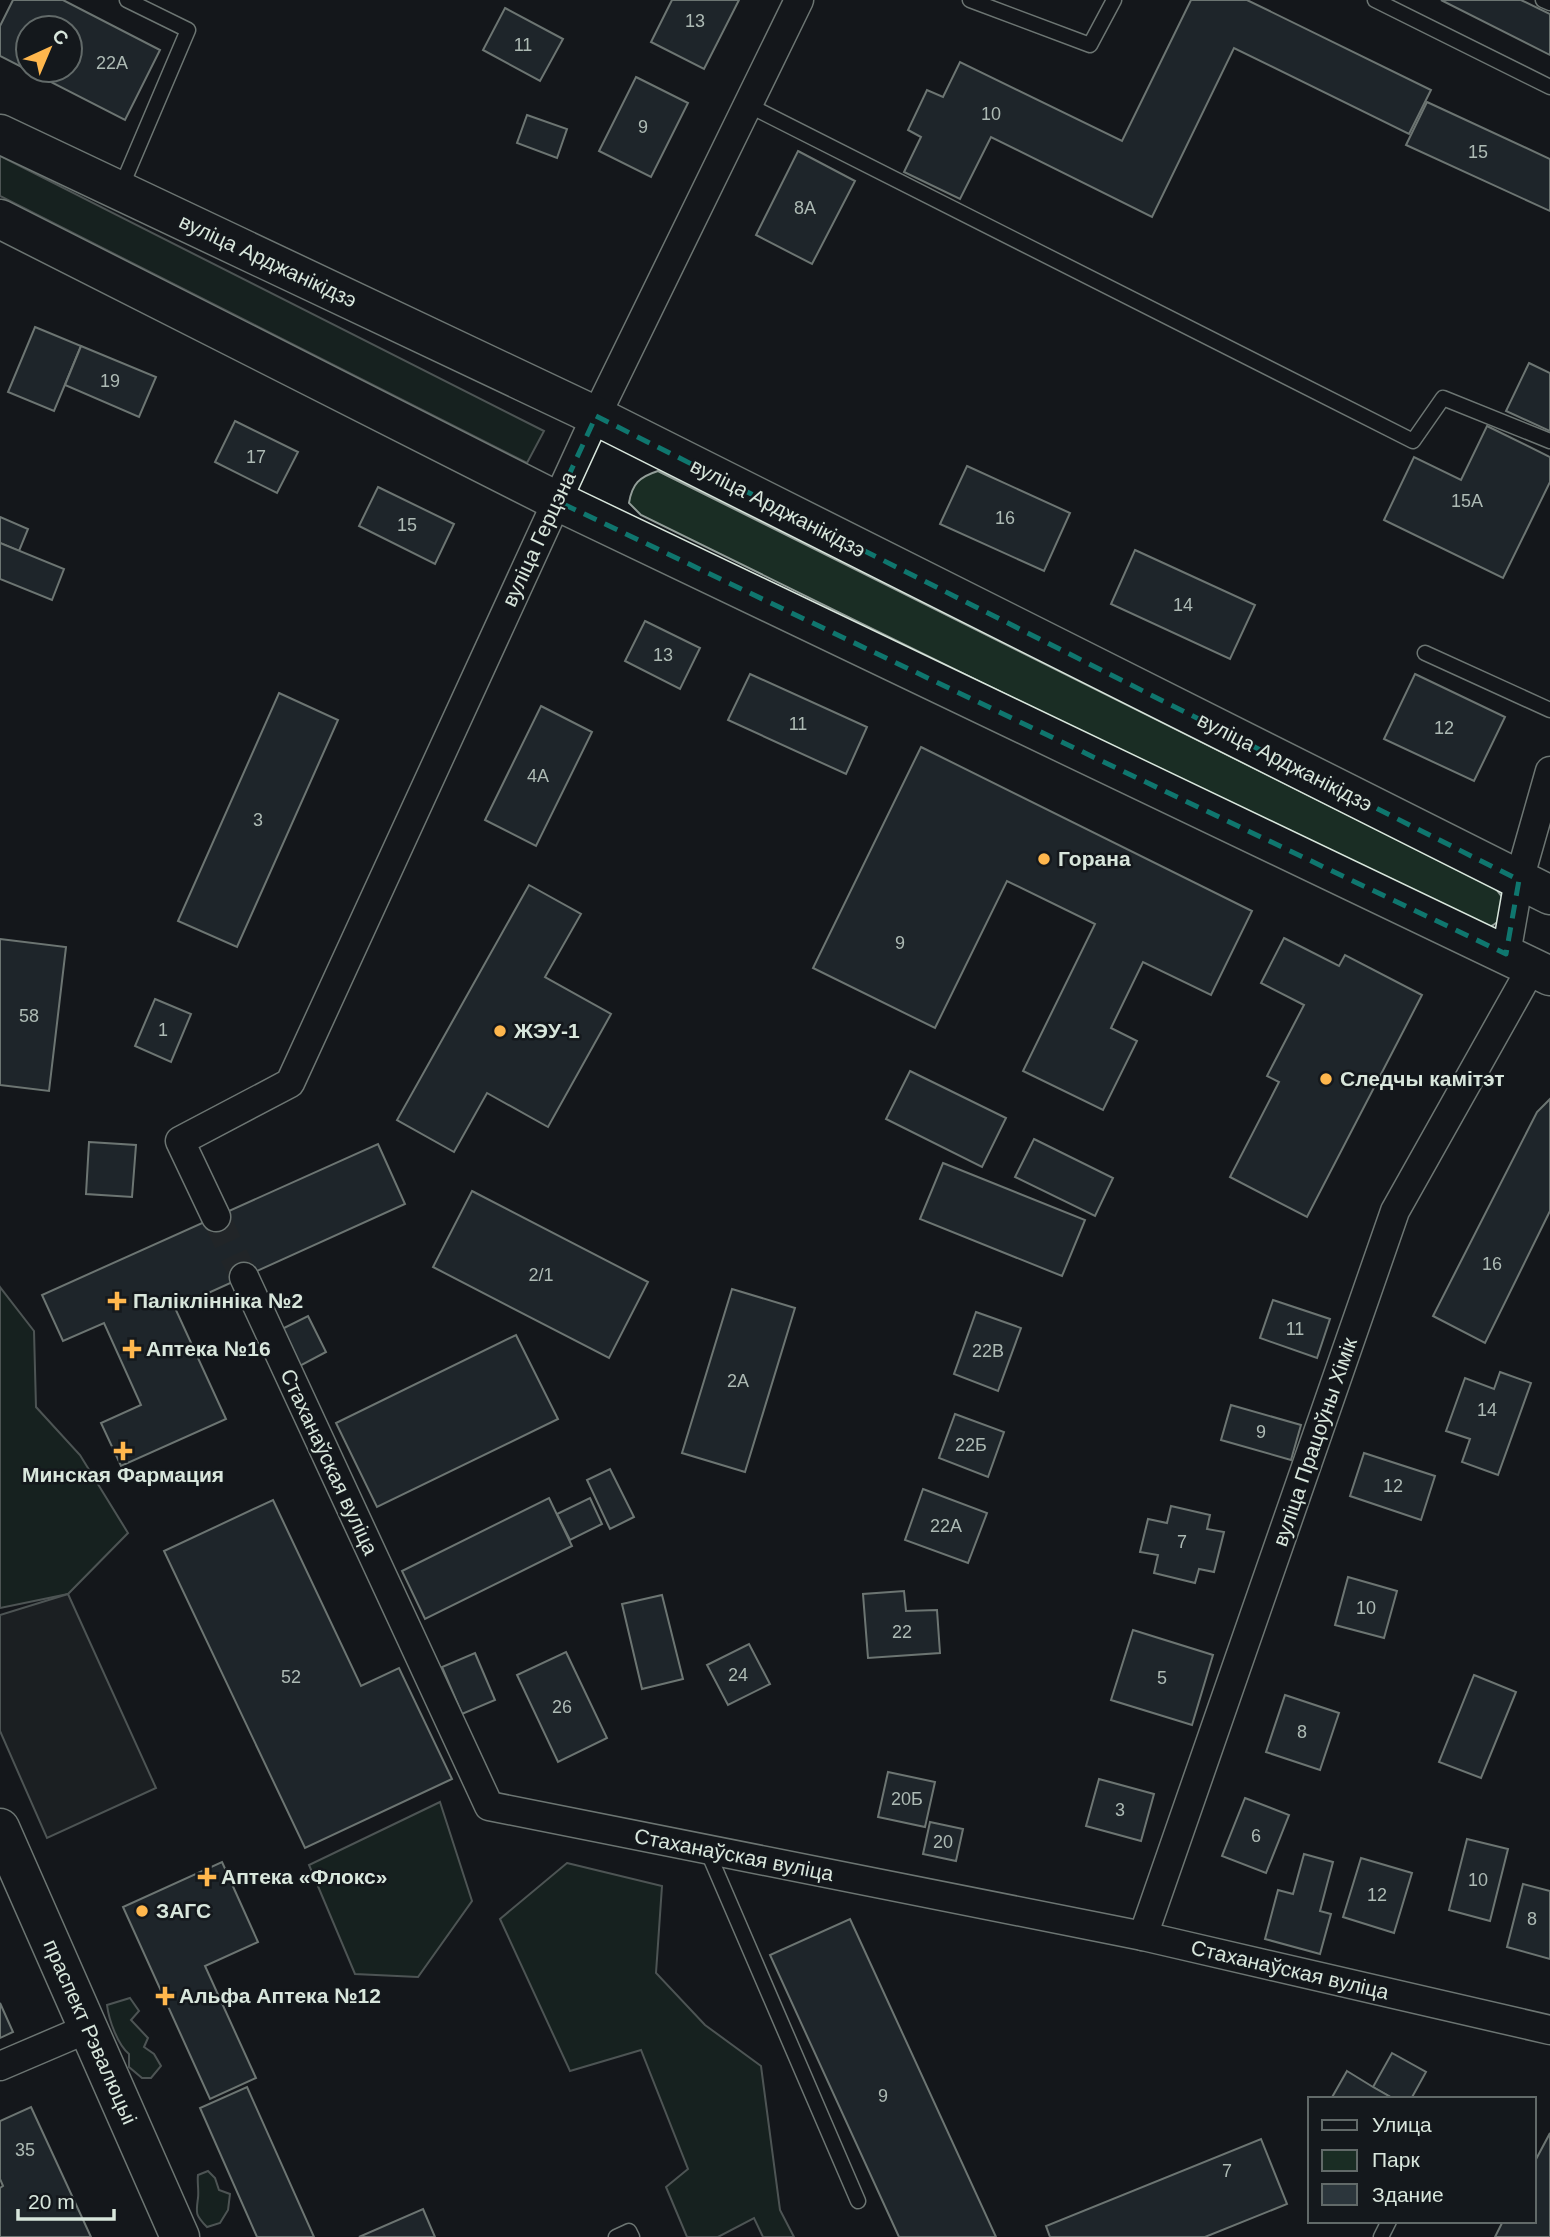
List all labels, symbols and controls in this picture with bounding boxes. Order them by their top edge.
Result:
house number: 13 [685,11,705,31]
north arrow [14,14,84,84]
text: С [48,25,73,50]
house number: 11 [514,35,532,55]
house number: 22А [96,53,128,73]
house number: 10 [981,104,1001,124]
house number: 9 [638,117,648,137]
house number: 15 [1468,142,1488,162]
house number: 8А [794,198,816,218]
street label: вуліца Арджанікідзэ [176,209,361,312]
house number: 19 [100,371,120,391]
house number: 17 [246,447,266,467]
street label: вуліца Арджанікідзэ [687,453,869,562]
street label: вуліца Герцэна [497,467,580,610]
house number: 15А [1451,491,1483,511]
house number: 16 [995,508,1015,528]
house number: 15 [397,515,417,535]
house number: 14 [1173,595,1193,615]
house number: 13 [653,645,673,665]
street label: вуліца Арджанікідзэ [1194,707,1376,816]
house number: 11 [789,714,807,734]
house number: 12 [1434,718,1454,738]
house number: 4А [527,766,549,786]
house number: 3 [253,810,263,830]
place label: Горана [1058,847,1131,870]
marker: Горана [1036,851,1052,867]
house number: 9 [895,933,905,953]
house number: 58 [19,1006,39,1026]
place label: ЖЭУ-1 [513,1019,580,1042]
house number: 1 [158,1020,168,1040]
marker: ЖЭУ-1 [492,1023,508,1039]
place label: Следчы камітэт [1340,1067,1505,1090]
marker: Следчы камітэт [1318,1071,1334,1087]
house number: 16 [1482,1254,1502,1274]
house number: 2/1 [528,1265,554,1285]
place label: Паліклінніка №2 [133,1289,303,1312]
marker: Паліклінніка №2 [107,1291,127,1311]
house number: 11 [1286,1319,1304,1339]
street label: вуліца Працоўны Хімік [1268,1334,1361,1549]
place label: Аптека №16 [146,1337,271,1360]
marker: Аптека №16 [124,1341,140,1357]
house number: 22В [972,1341,1004,1361]
street label: Стаханаўская вуліца [276,1365,383,1559]
house number: 2А [727,1371,749,1391]
house number: 14 [1477,1400,1497,1420]
house number: 9 [1256,1422,1266,1442]
house number: 22Б [955,1435,987,1455]
marker: Минская Фармация [115,1443,131,1459]
place label: Минская Фармация [22,1463,224,1486]
house number: 12 [1383,1476,1403,1496]
house number: 22А [930,1516,962,1536]
house number: 7 [1177,1532,1187,1552]
house number: 10 [1356,1598,1376,1618]
house number: 22 [892,1622,912,1642]
house number: 24 [728,1665,748,1685]
house number: 52 [281,1667,301,1687]
house number: 5 [1157,1668,1167,1688]
house number: 26 [552,1697,572,1717]
house number: 8 [1297,1722,1307,1742]
house number: 20Б [891,1789,923,1809]
house number: 3 [1115,1800,1125,1820]
street label: Стаханаўская вуліца [633,1824,836,1885]
house number: 6 [1251,1826,1261,1846]
house number: 20 [933,1832,953,1852]
place label: Аптека «Флокс» [221,1865,387,1888]
marker: Аптека «Флокс» [199,1869,215,1885]
house number: 10 [1468,1870,1488,1890]
house number: 12 [1367,1885,1387,1905]
place label: ЗАГС [156,1899,211,1922]
marker: ЗАГС [134,1903,150,1919]
house number: 8 [1527,1909,1537,1929]
street label: праспект Рэвалюцыі [39,1936,142,2128]
street label: Стаханаўская вуліца [1189,1936,1392,2004]
place label: Альфа Аптека №12 [179,1984,381,2007]
marker: Альфа Аптека №12 [157,1988,173,2004]
house number: 9 [878,2086,888,2106]
legend [1308,2097,1536,2223]
text: Улица [1372,2113,1432,2136]
house number: 35 [15,2140,35,2160]
text: Парк [1372,2148,1420,2171]
house number: 7 [1222,2161,1232,2181]
scale bar [18,2178,114,2222]
text: Здание [1372,2183,1444,2206]
text: 20 m [28,2190,75,2213]

